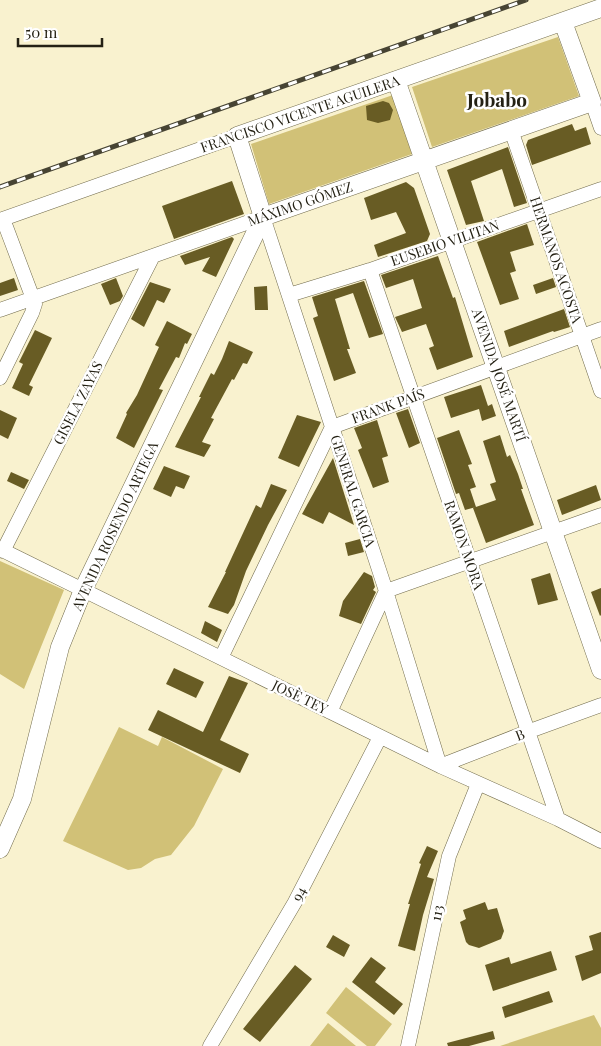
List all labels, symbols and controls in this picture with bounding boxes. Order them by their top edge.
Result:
scale bar [18,15,101,47]
text: 50 m [25,22,58,42]
street label: FRANCISCO VICENTE AGUILERA [198,70,402,157]
district label: Jobabo [466,86,527,112]
street label: MÁXIMO GÓMEZ [245,177,355,230]
street label: HERMANOS ACOSTA [526,194,587,326]
street label: EUSEBIO VILITAN [388,215,502,270]
street label: AVENIDA JOSÉ MARTÍ [467,305,531,444]
street label: GISELA ZAYAS [48,358,107,448]
street label: FRANK PAÍS [349,384,427,428]
street label: GENERAL GARCIA [326,432,381,549]
street label: AVENIDA ROSENDO ARTEGA [67,438,162,614]
street label: RAMON MORA [440,498,489,592]
street label: JOSÈ TEY [268,675,332,718]
street label: B [512,724,528,745]
street label: 94 [287,883,310,904]
street label: 113 [426,903,448,923]

